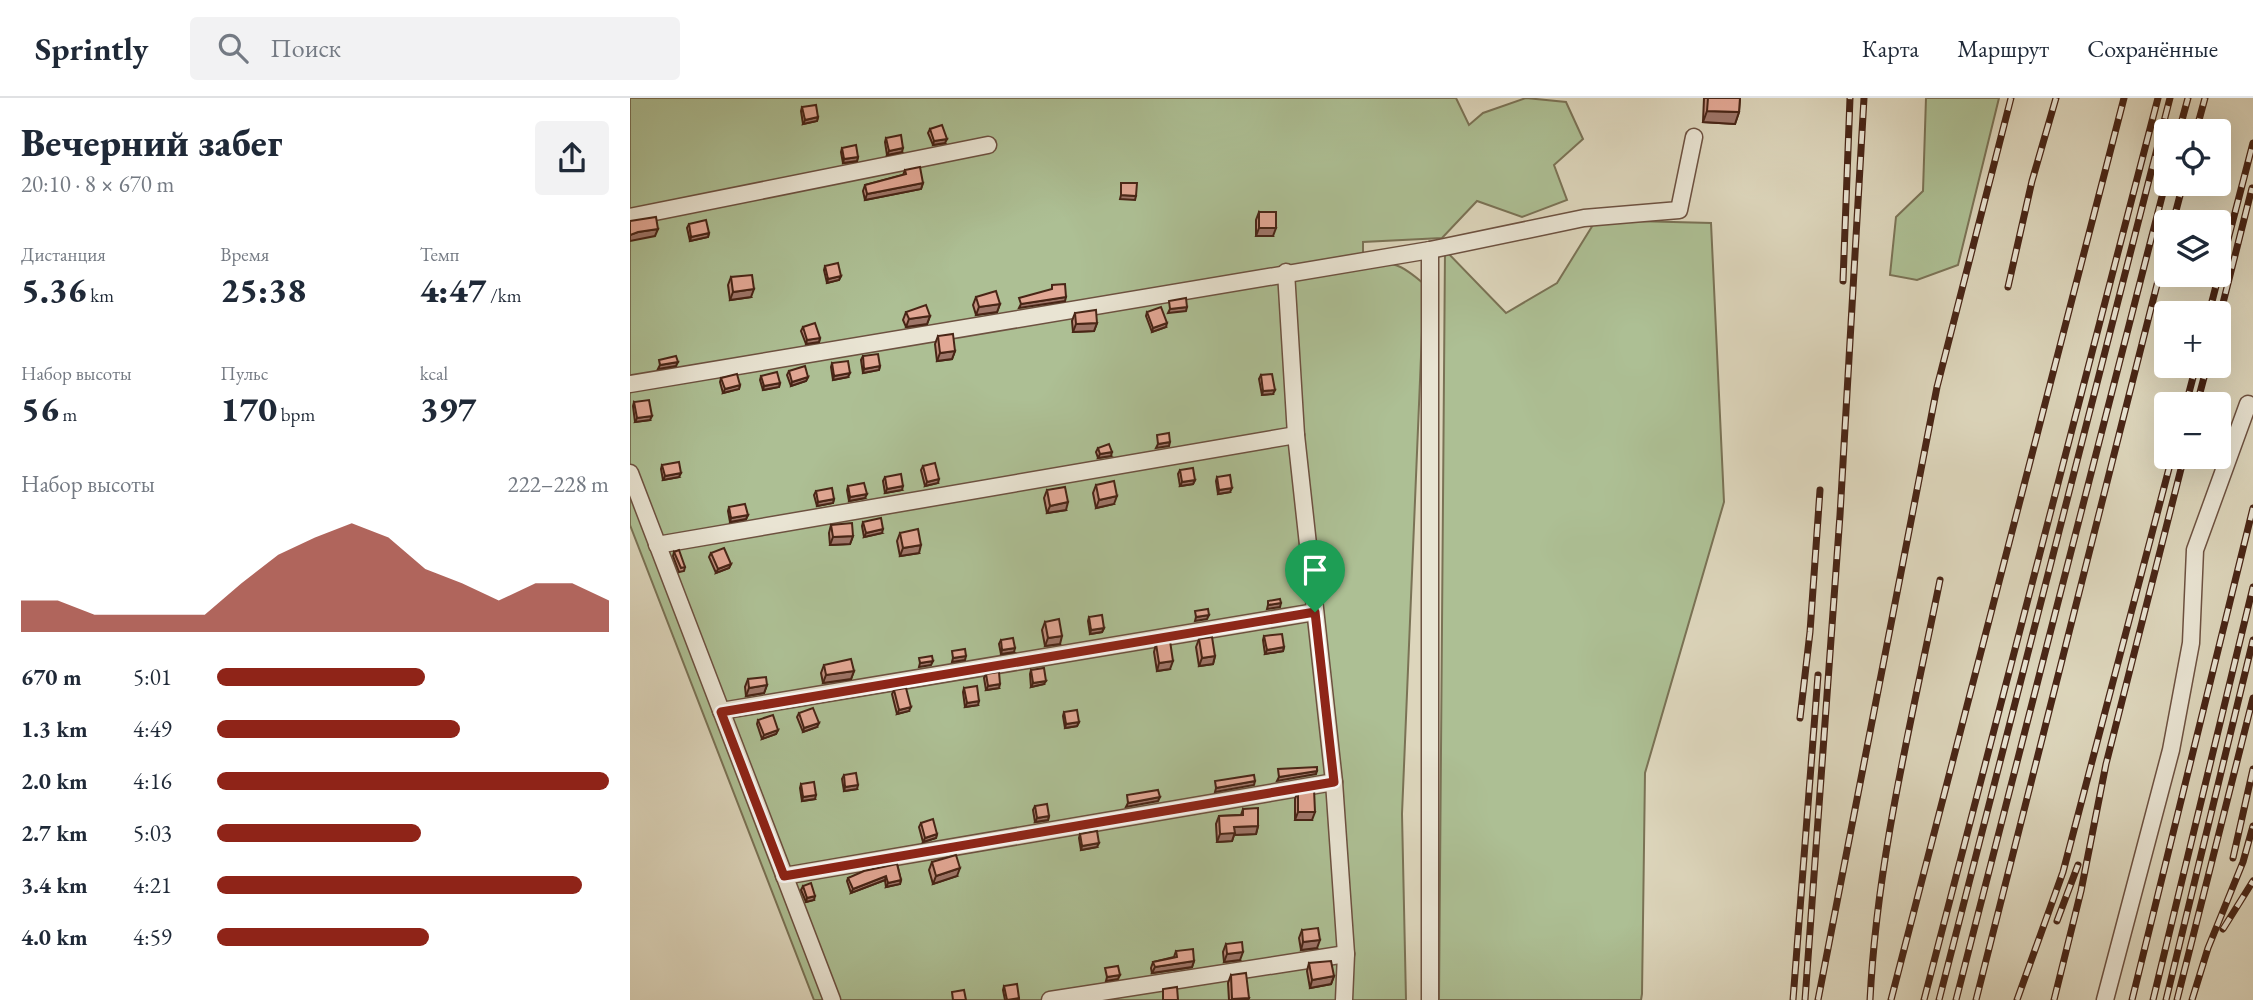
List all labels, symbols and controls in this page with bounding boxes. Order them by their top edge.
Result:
search box [190,17,680,80]
text: Sprintly [35,27,148,70]
icon: search [214,29,252,67]
text: Поиск [270,31,341,65]
text: Карта [1862,33,1919,64]
text: Маршрут [1957,33,2049,64]
text: Сохранённые [2087,33,2218,64]
text: Вечерний забег [21,118,282,167]
map controls [2154,119,2231,469]
button: locate [2154,119,2231,196]
button: share [535,121,609,195]
text: 20:10 · 8 × 670 m [21,169,174,199]
button: layers [2154,210,2231,287]
text: Дистанция [21,242,106,267]
text: Время [220,242,269,267]
text: Темп [420,242,459,267]
text: 5.36 [21,267,87,312]
text: 25:38 [220,267,306,312]
text: 4:47 [420,267,486,312]
text: km [87,283,114,308]
text: /km [486,283,522,308]
button: + [2154,301,2231,378]
text: Набор высоты [21,361,132,386]
text: Пульс [220,361,268,386]
text: kcal [420,361,448,386]
text: 56 [21,386,59,431]
text: 170 [220,386,277,431]
text: 397 [420,386,476,431]
button: − [2154,392,2231,469]
text: m [59,402,77,427]
text: bpm [277,402,315,427]
text: Набор высоты [21,469,155,499]
text: 222–228 m [508,469,609,499]
pin [1285,540,1345,612]
icon: arrive [1296,551,1334,589]
text: 670 m [21,662,82,692]
text: 5:01 [133,662,172,692]
text: 1.3 km [21,714,88,744]
text: 4:49 [133,714,172,744]
text: 2.0 km [21,766,88,796]
text: 4:16 [133,766,172,796]
text: 2.7 km [21,818,88,848]
text: 5:03 [133,818,172,848]
text: 3.4 km [21,870,88,900]
text: 4:21 [133,870,172,900]
text: 4.0 km [21,922,88,952]
text: 4:59 [133,922,172,952]

